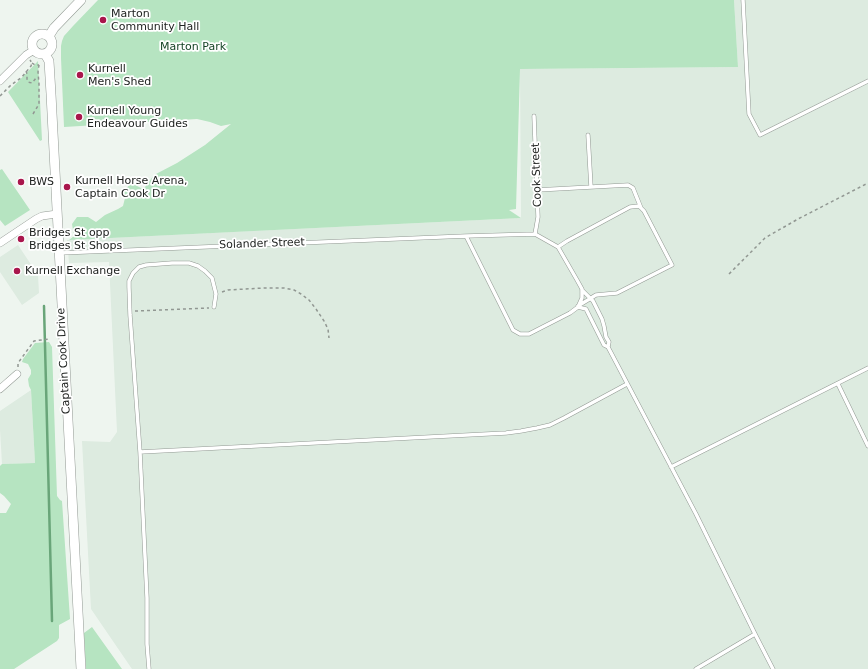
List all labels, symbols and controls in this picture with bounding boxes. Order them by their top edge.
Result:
place label: Marton Community Hall [111,7,199,33]
marker: Marton Community Hall [98,15,108,25]
park label: Marton Park [160,40,226,54]
place label: Kurnell Men's Shed [88,62,151,88]
marker: Kurnell Men's Shed [75,70,85,80]
place label: Kurnell Young Endeavour Guides [87,104,188,130]
marker: Kurnell Young Endeavour Guides [74,112,84,122]
street label: Cook Street [529,143,545,207]
place label: Kurnell Horse Arena, Captain Cook Dr [75,174,188,200]
place label: BWS [29,175,54,189]
marker: BWS [16,177,26,187]
marker: Kurnell Horse Arena, Captain Cook Dr [62,182,72,192]
place label: Bridges St opp Bridges St Shops [29,226,122,252]
marker: Bridges St opp Bridges St Shops [16,234,26,244]
street label: Solander Street [219,236,305,252]
place label: Kurnell Exchange [25,264,120,278]
marker: Kurnell Exchange [12,266,22,276]
street label: Captain Cook Drive [55,308,73,414]

